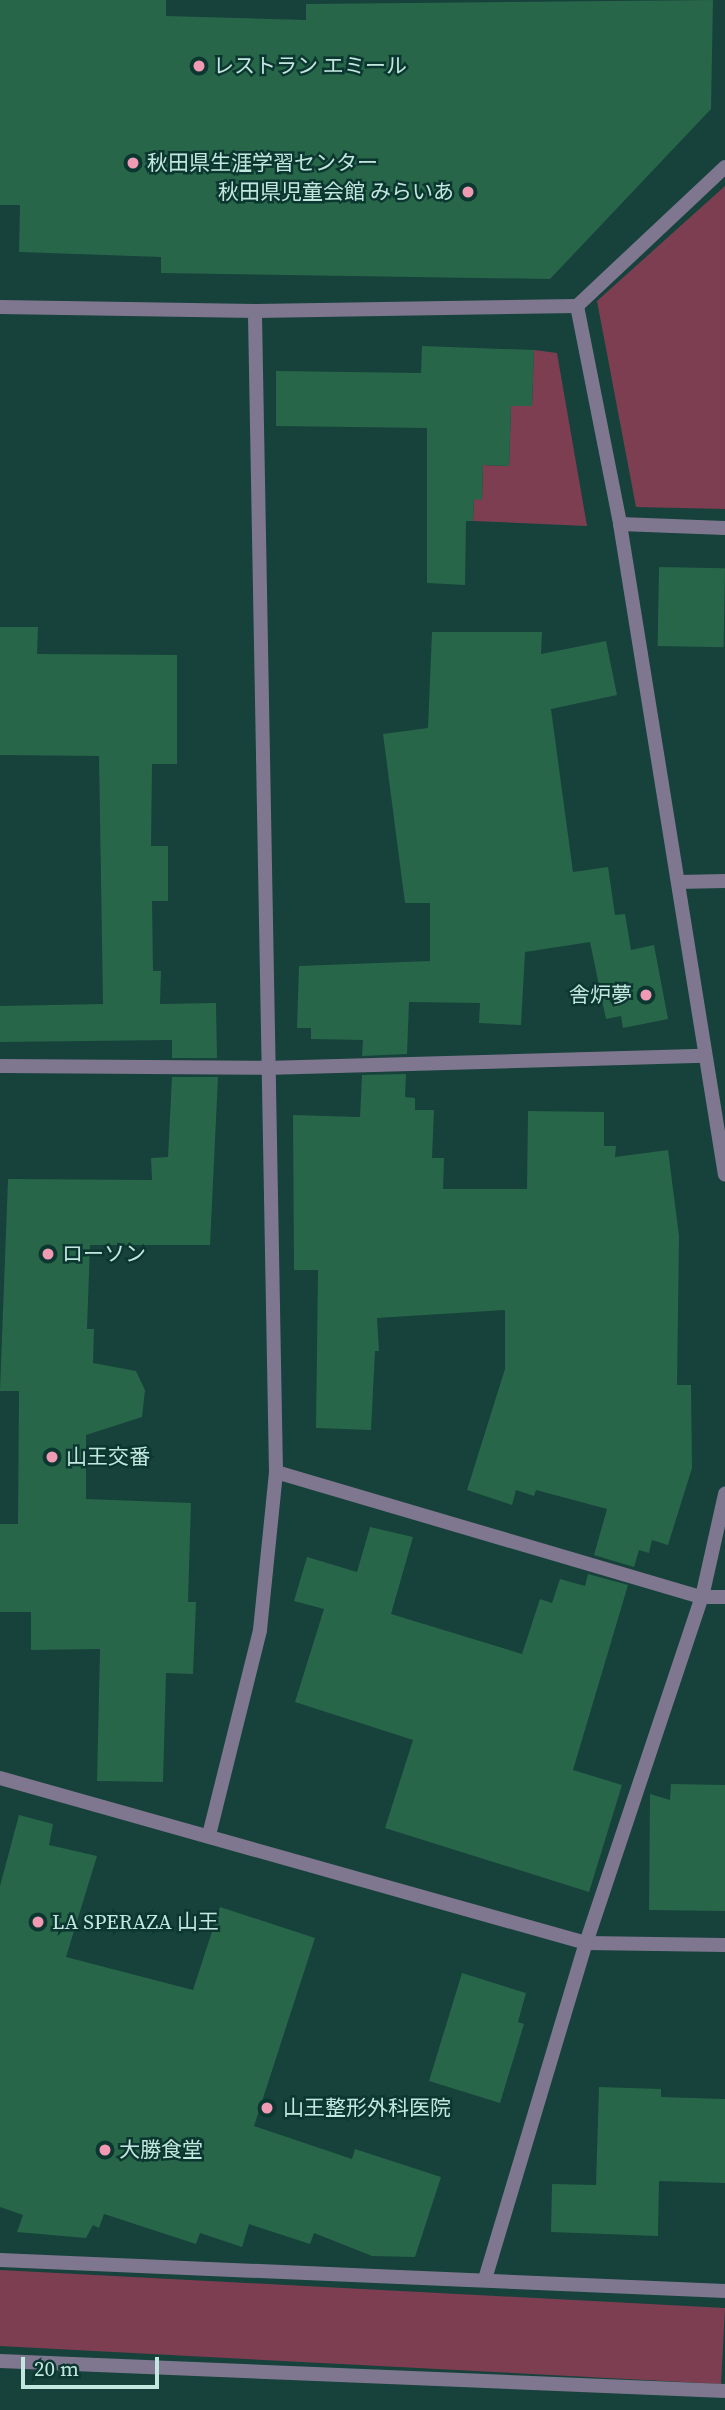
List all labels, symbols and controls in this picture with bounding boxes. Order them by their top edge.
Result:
place label: レストラン エミール [213,53,407,79]
marker: レストラン エミール [191,58,207,74]
place label: 秋田県生涯学習センター [147,150,378,176]
marker: 秋田県生涯学習センター [125,155,141,171]
place label: 秋田県児童会館 みらいあ [218,179,454,205]
marker: 秋田県児童会館 みらいあ [460,184,476,200]
place label: 舎炉夢 [569,982,632,1008]
marker: 舎炉夢 [638,987,654,1003]
place label: ローソン [62,1241,146,1267]
marker: ローソン [40,1246,56,1262]
place label: 山王交番 [66,1444,150,1470]
marker: 山王交番 [44,1449,60,1465]
place label: LA SPERAZA 山王 [52,1909,219,1935]
marker: LA SPERAZA 山王 [30,1914,46,1930]
place label: 山王整形外科医院 [283,2095,451,2121]
marker: 山王整形外科医院 [257,2098,277,2118]
place label: 大勝食堂 [119,2137,203,2163]
marker: 大勝食堂 [97,2142,113,2158]
scale bar [24,2344,163,2388]
text: 20 m [34,2354,79,2383]

